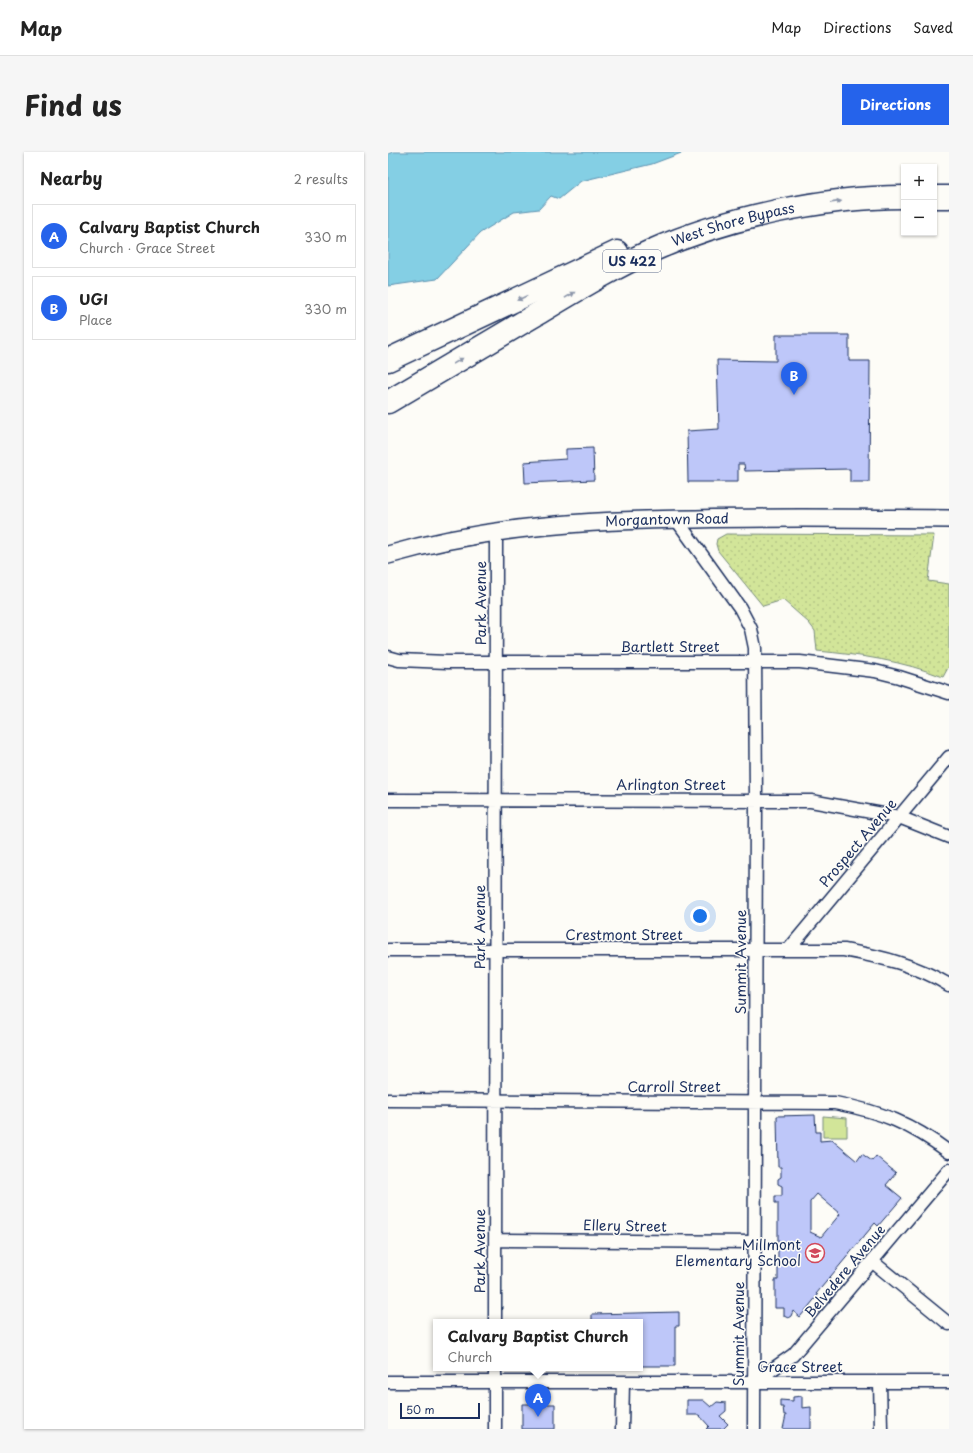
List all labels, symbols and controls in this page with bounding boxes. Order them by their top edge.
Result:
text: Map [20,14,62,42]
text: Map [771,17,801,38]
text: Directions [823,17,891,38]
text: Saved [913,17,953,38]
text: Find us [24,83,122,126]
button: Directions [842,84,949,125]
map controls [901,164,937,236]
button: + [901,164,937,200]
text: Nearby [40,165,102,191]
text: 2 results [294,169,348,188]
street label: West Shore Bypass [668,197,797,251]
one-way arrow [830,199,842,205]
button: − [901,200,937,236]
text: Calvary Baptist Church [79,215,260,238]
text: A [49,227,59,246]
text: 330 m [304,227,347,246]
text: Church · Grace Street [79,238,215,257]
road number: US 422 [603,250,661,272]
text: UGI [79,287,108,310]
one-way arrow [564,291,576,298]
one-way arrow [516,295,527,301]
text: B [50,299,58,318]
text: 330 m [304,299,347,318]
text: Place [79,310,112,329]
one-way arrow [452,357,464,364]
pin: B [781,362,807,395]
street label: Morgantown Road [604,507,729,532]
street label: Park Avenue [470,560,491,645]
street label: Bartlett Street [620,636,720,657]
street label: Arlington Street [616,774,726,795]
street label: Prospect Avenue [814,793,901,892]
street label: Park Avenue [469,884,490,969]
your location [690,906,710,926]
street label: Summit Avenue [730,909,751,1014]
street label: Crestmont Street [565,924,683,945]
street label: Carroll Street [627,1076,721,1097]
street label: Park Avenue [469,1208,490,1293]
street label: Ellery Street [583,1214,667,1237]
street label: Belvedere Avenue [799,1220,890,1322]
place label: Millmont Elementary School [675,1234,801,1271]
school or university icon: Millmont Elementary School [804,1242,826,1264]
street label: Summit Avenue [728,1281,749,1386]
popup [433,1319,643,1371]
text: Calvary Baptist Church [448,1324,628,1347]
text: Church [448,1347,492,1366]
street label: Grace Street [757,1356,843,1377]
pin: A [525,1384,551,1417]
scale bar [400,1401,480,1420]
text: 50 m [406,1401,435,1418]

